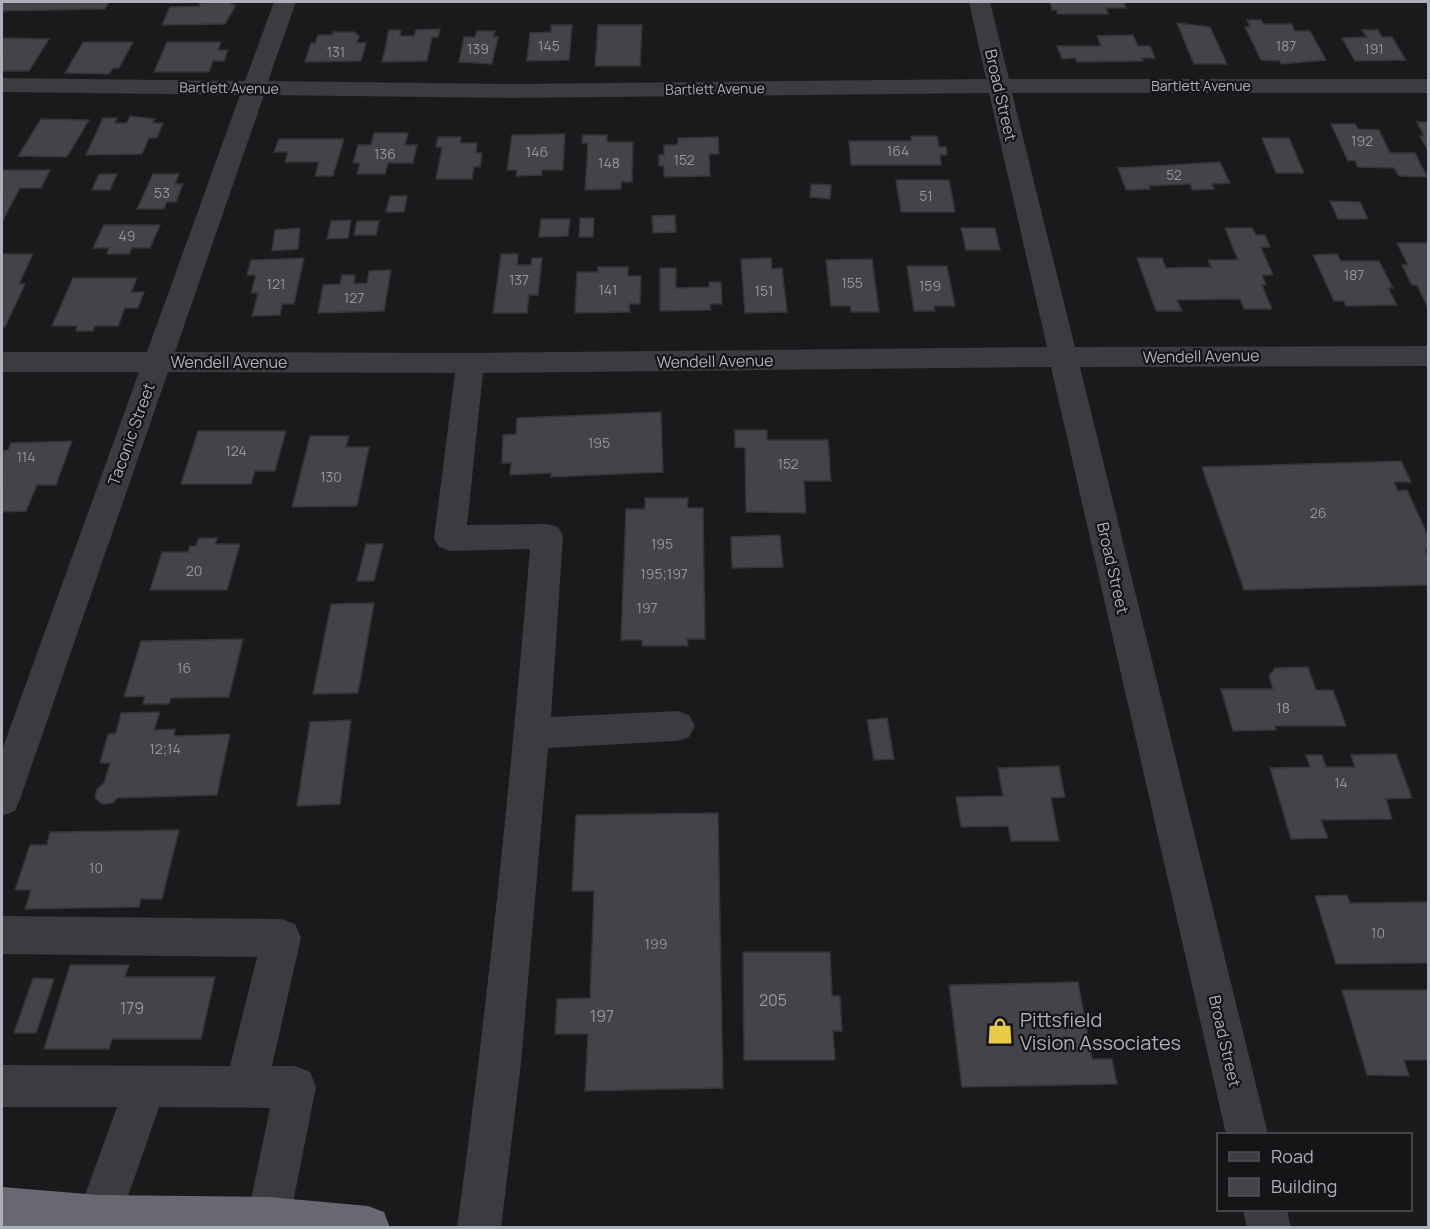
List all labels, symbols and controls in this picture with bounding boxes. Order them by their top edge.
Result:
house number: 145 [538,36,560,55]
house number: 187 [1276,36,1296,55]
house number: 139 [467,39,489,58]
house number: 191 [1364,39,1384,58]
house number: 131 [327,42,345,61]
street label: Broad Street [980,47,1022,143]
street label: Bartlett Avenue [1151,76,1251,95]
street label: Bartlett Avenue [179,77,279,98]
street label: Bartlett Avenue [665,78,765,99]
house number: 192 [1351,131,1373,150]
house number: 164 [887,141,909,160]
house number: 146 [526,142,548,161]
house number: 136 [374,144,396,163]
house number: 152 [673,150,695,169]
house number: 148 [598,153,620,172]
house number: 52 [1166,165,1182,184]
house number: 53 [154,183,170,202]
house number: 51 [919,186,933,205]
house number: 49 [119,226,135,245]
house number: 187 [1344,265,1364,284]
house number: 137 [509,270,529,289]
house number: 155 [841,273,863,292]
house number: 121 [267,274,285,293]
house number: 159 [919,276,941,295]
house number: 141 [598,280,618,299]
house number: 151 [754,281,774,300]
house number: 127 [344,288,364,307]
street label: Wendell Avenue [1142,344,1260,368]
street label: Wendell Avenue [656,349,774,373]
street label: Wendell Avenue [171,351,287,373]
street label: Taconic Street [102,380,160,488]
house number: 195 [588,433,610,452]
house number: 124 [225,441,247,460]
house number: 114 [16,447,36,466]
house number: 152 [777,454,799,473]
house number: 130 [320,467,342,486]
house number: 26 [1310,503,1326,522]
street label: Broad Street [1092,520,1134,616]
house number: 195 [651,534,673,553]
house number: 20 [186,561,202,580]
house number: 195;197 [640,564,688,583]
house number: 197 [637,598,658,617]
house number: 16 [177,658,191,677]
house number: 18 [1276,698,1290,717]
house number: 12;14 [149,739,181,758]
house number: 14 [1334,773,1348,792]
house number: 10 [89,858,103,877]
house number: 10 [1371,923,1385,942]
house number: 199 [645,934,667,953]
house number: 205 [759,989,787,1011]
street label: Broad Street [1204,993,1246,1089]
house number: 179 [120,997,144,1019]
house number: 197 [590,1005,614,1027]
place label: Pittsfield Vision Associates [1020,1006,1181,1056]
shop icon: Pittsfield Vision Associates [985,1016,1015,1046]
legend [1217,1133,1412,1211]
text: Road [1271,1144,1314,1168]
text: Building [1271,1174,1337,1198]

